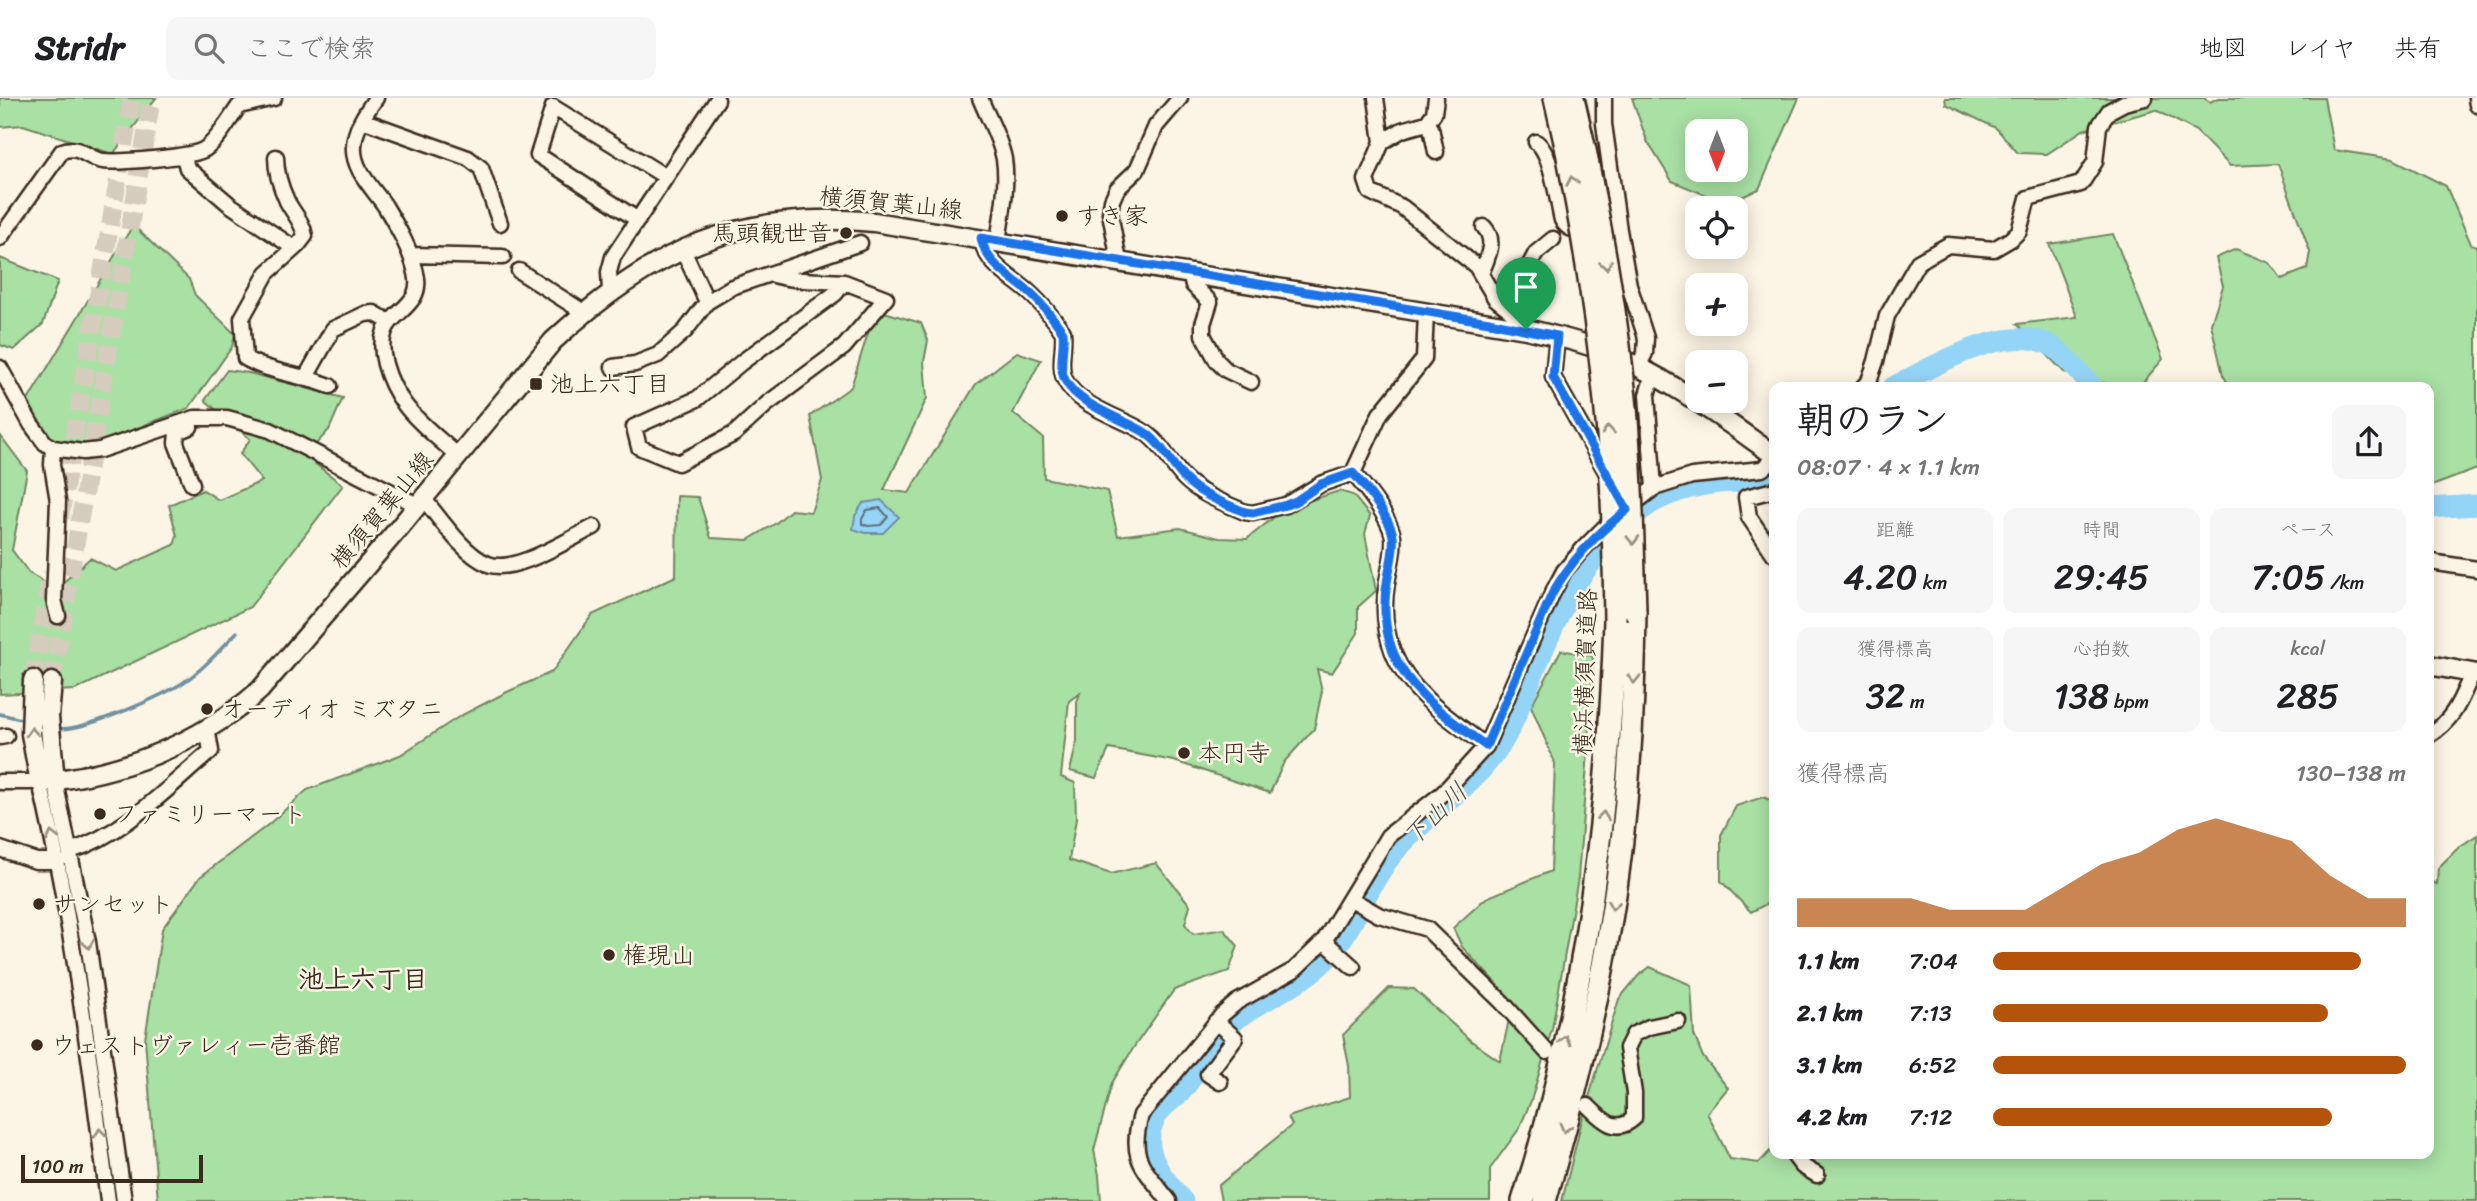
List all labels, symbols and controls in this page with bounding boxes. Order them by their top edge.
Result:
search box [166,17,656,80]
text: Stridr [35,19,124,77]
text: ここで検索 [246,25,376,71]
text: 地図 [2199,27,2247,69]
text: レイヤ [2285,27,2356,69]
text: 共有 [2394,27,2442,69]
icon: search [190,29,228,67]
north arrow [1685,119,1748,182]
map controls [1685,119,1748,413]
street label: 横須賀葉山線 [817,175,965,231]
one-way arrow [1565,175,1580,187]
place label: すき家 [1076,195,1148,237]
button: locate [1685,196,1748,259]
marker: すき家 [1054,208,1070,224]
place label: 馬頭観世音 [712,212,832,254]
marker: 馬頭観世音 [838,225,854,241]
pin [1496,257,1556,329]
one-way arrow [1598,259,1613,271]
icon: arrive [1507,268,1545,306]
button: + [1685,273,1748,336]
button: − [1685,350,1748,413]
place label: 池上六丁目 [550,363,670,405]
marker: 池上六丁目 [528,376,544,392]
text: 朝のラン [1797,387,1949,454]
button: share [2332,405,2406,479]
one-way arrow [1600,424,1615,435]
street label: 横須賀葉山線 [320,441,444,579]
text: 08:07 · 4 × 1.1 km [1797,447,1980,488]
text: 距離 [1876,513,1914,546]
text: 時間 [2082,513,2121,546]
text: ペース [2280,513,2336,546]
one-way arrow [1625,535,1641,546]
text: 4.20 [1843,546,1918,608]
text: 29:45 [2054,546,2149,608]
text: 7:05 [2251,546,2325,608]
text: km [1918,566,1947,599]
text: /km [2325,566,2364,599]
street label: 横浜横須賀道路 [1561,587,1609,757]
text: 獲得標高 [1857,632,1933,665]
text: 心拍数 [2073,632,2130,665]
text: kcal [2291,632,2325,665]
text: 32 [1866,665,1905,727]
text: 138 [2054,665,2109,727]
text: 285 [2276,665,2339,727]
one-way arrow [1626,674,1642,685]
text: m [1905,685,1925,718]
text: bpm [2109,685,2149,718]
place label: オーディオ ミズタニ [221,688,443,730]
marker: オーディオ ミズタニ [199,701,215,717]
one-way arrow [25,726,40,737]
place label: 本円寺 [1198,732,1270,774]
marker: 本円寺 [1176,745,1192,761]
text: 獲得標高 [1797,753,1889,794]
text: 130–138 m [2296,753,2406,794]
water label: 下山川 [1391,770,1479,858]
place label: ファミリーマート [114,793,306,835]
marker: ファミリーマート [92,806,108,822]
one-way arrow [1596,810,1611,822]
one-way arrow [46,830,60,842]
place label: サンセット [53,883,173,925]
marker: サンセット [31,896,47,912]
one-way arrow [1606,900,1621,911]
place label: 権現山 [623,934,695,976]
one-way arrow [80,938,95,950]
text: 1.1 km [1797,941,1860,982]
text: 7:04 [1909,941,1958,982]
marker: 権現山 [601,947,617,963]
district label: 池上六丁目 [298,956,428,1002]
text: 2.1 km [1797,993,1863,1034]
text: 7:13 [1909,993,1952,1034]
place label: ウェストヴァレィー壱番館 [51,1024,341,1066]
one-way arrow [1557,1034,1572,1046]
marker: ウェストヴァレィー壱番館 [29,1037,45,1053]
text: 3.1 km [1797,1045,1862,1086]
text: 6:52 [1909,1045,1956,1086]
text: 4.2 km [1797,1097,1867,1138]
text: 7:12 [1909,1097,1952,1138]
one-way arrow [1559,1121,1574,1133]
one-way arrow [92,1127,107,1139]
text: 100 m [32,1150,84,1183]
scale bar [21,1152,203,1184]

